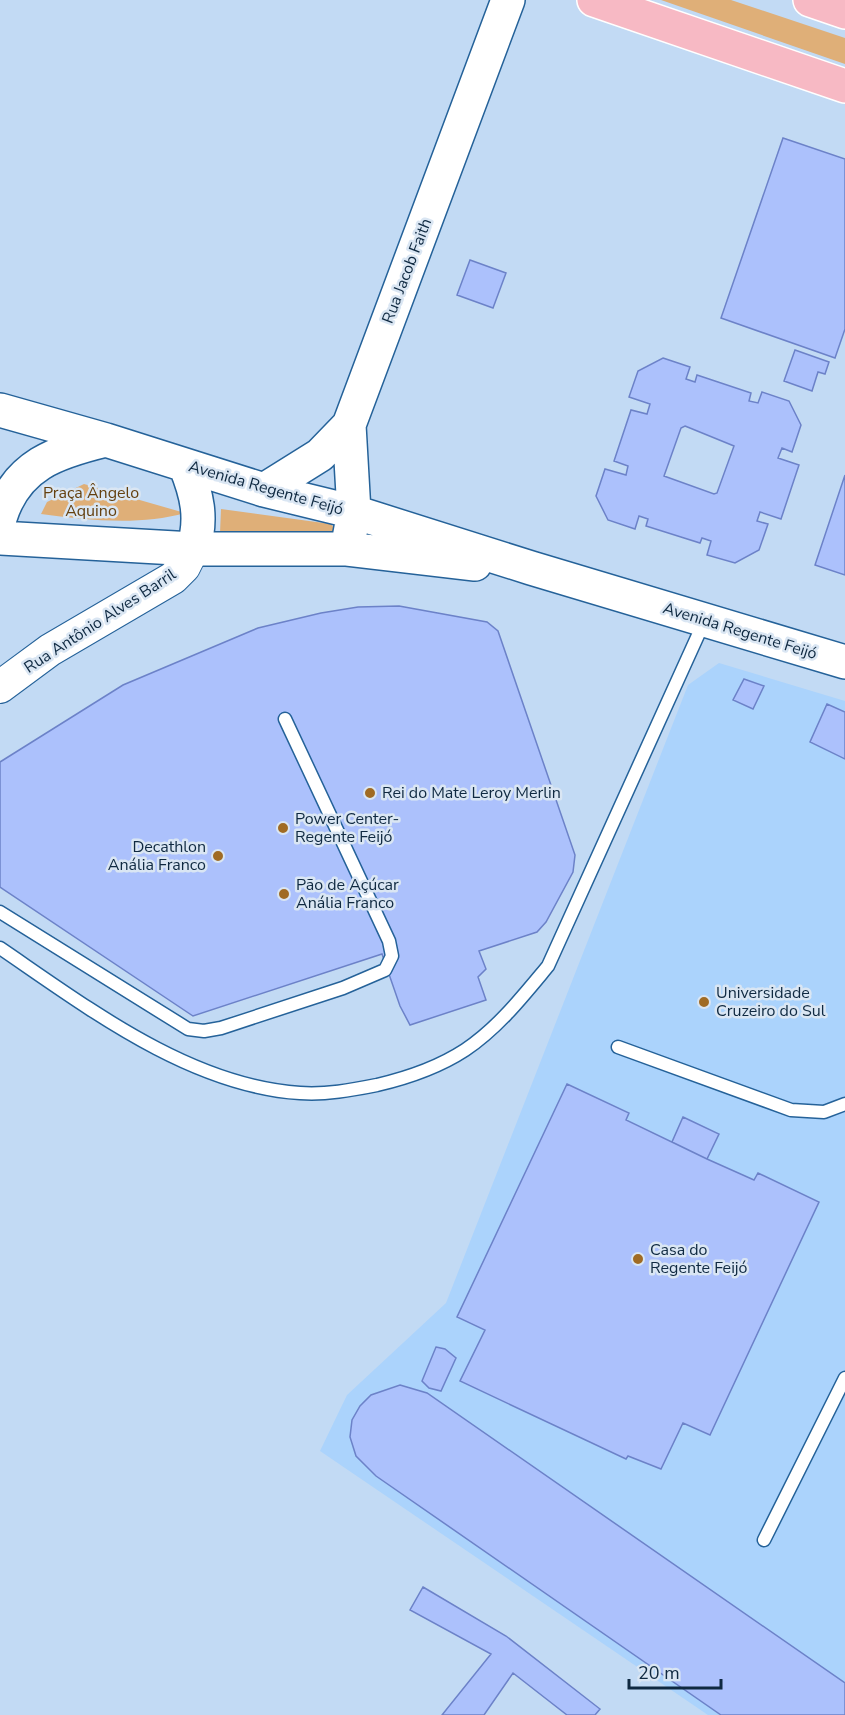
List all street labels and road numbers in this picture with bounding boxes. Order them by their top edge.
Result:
street label: Rua Jacob Faith [377,215,437,327]
street label: Avenida Regente Feijó [186,455,346,521]
street label: Rua Antônio Alves Barril [20,563,180,678]
street label: Avenida Regente Feijó [660,597,820,665]

